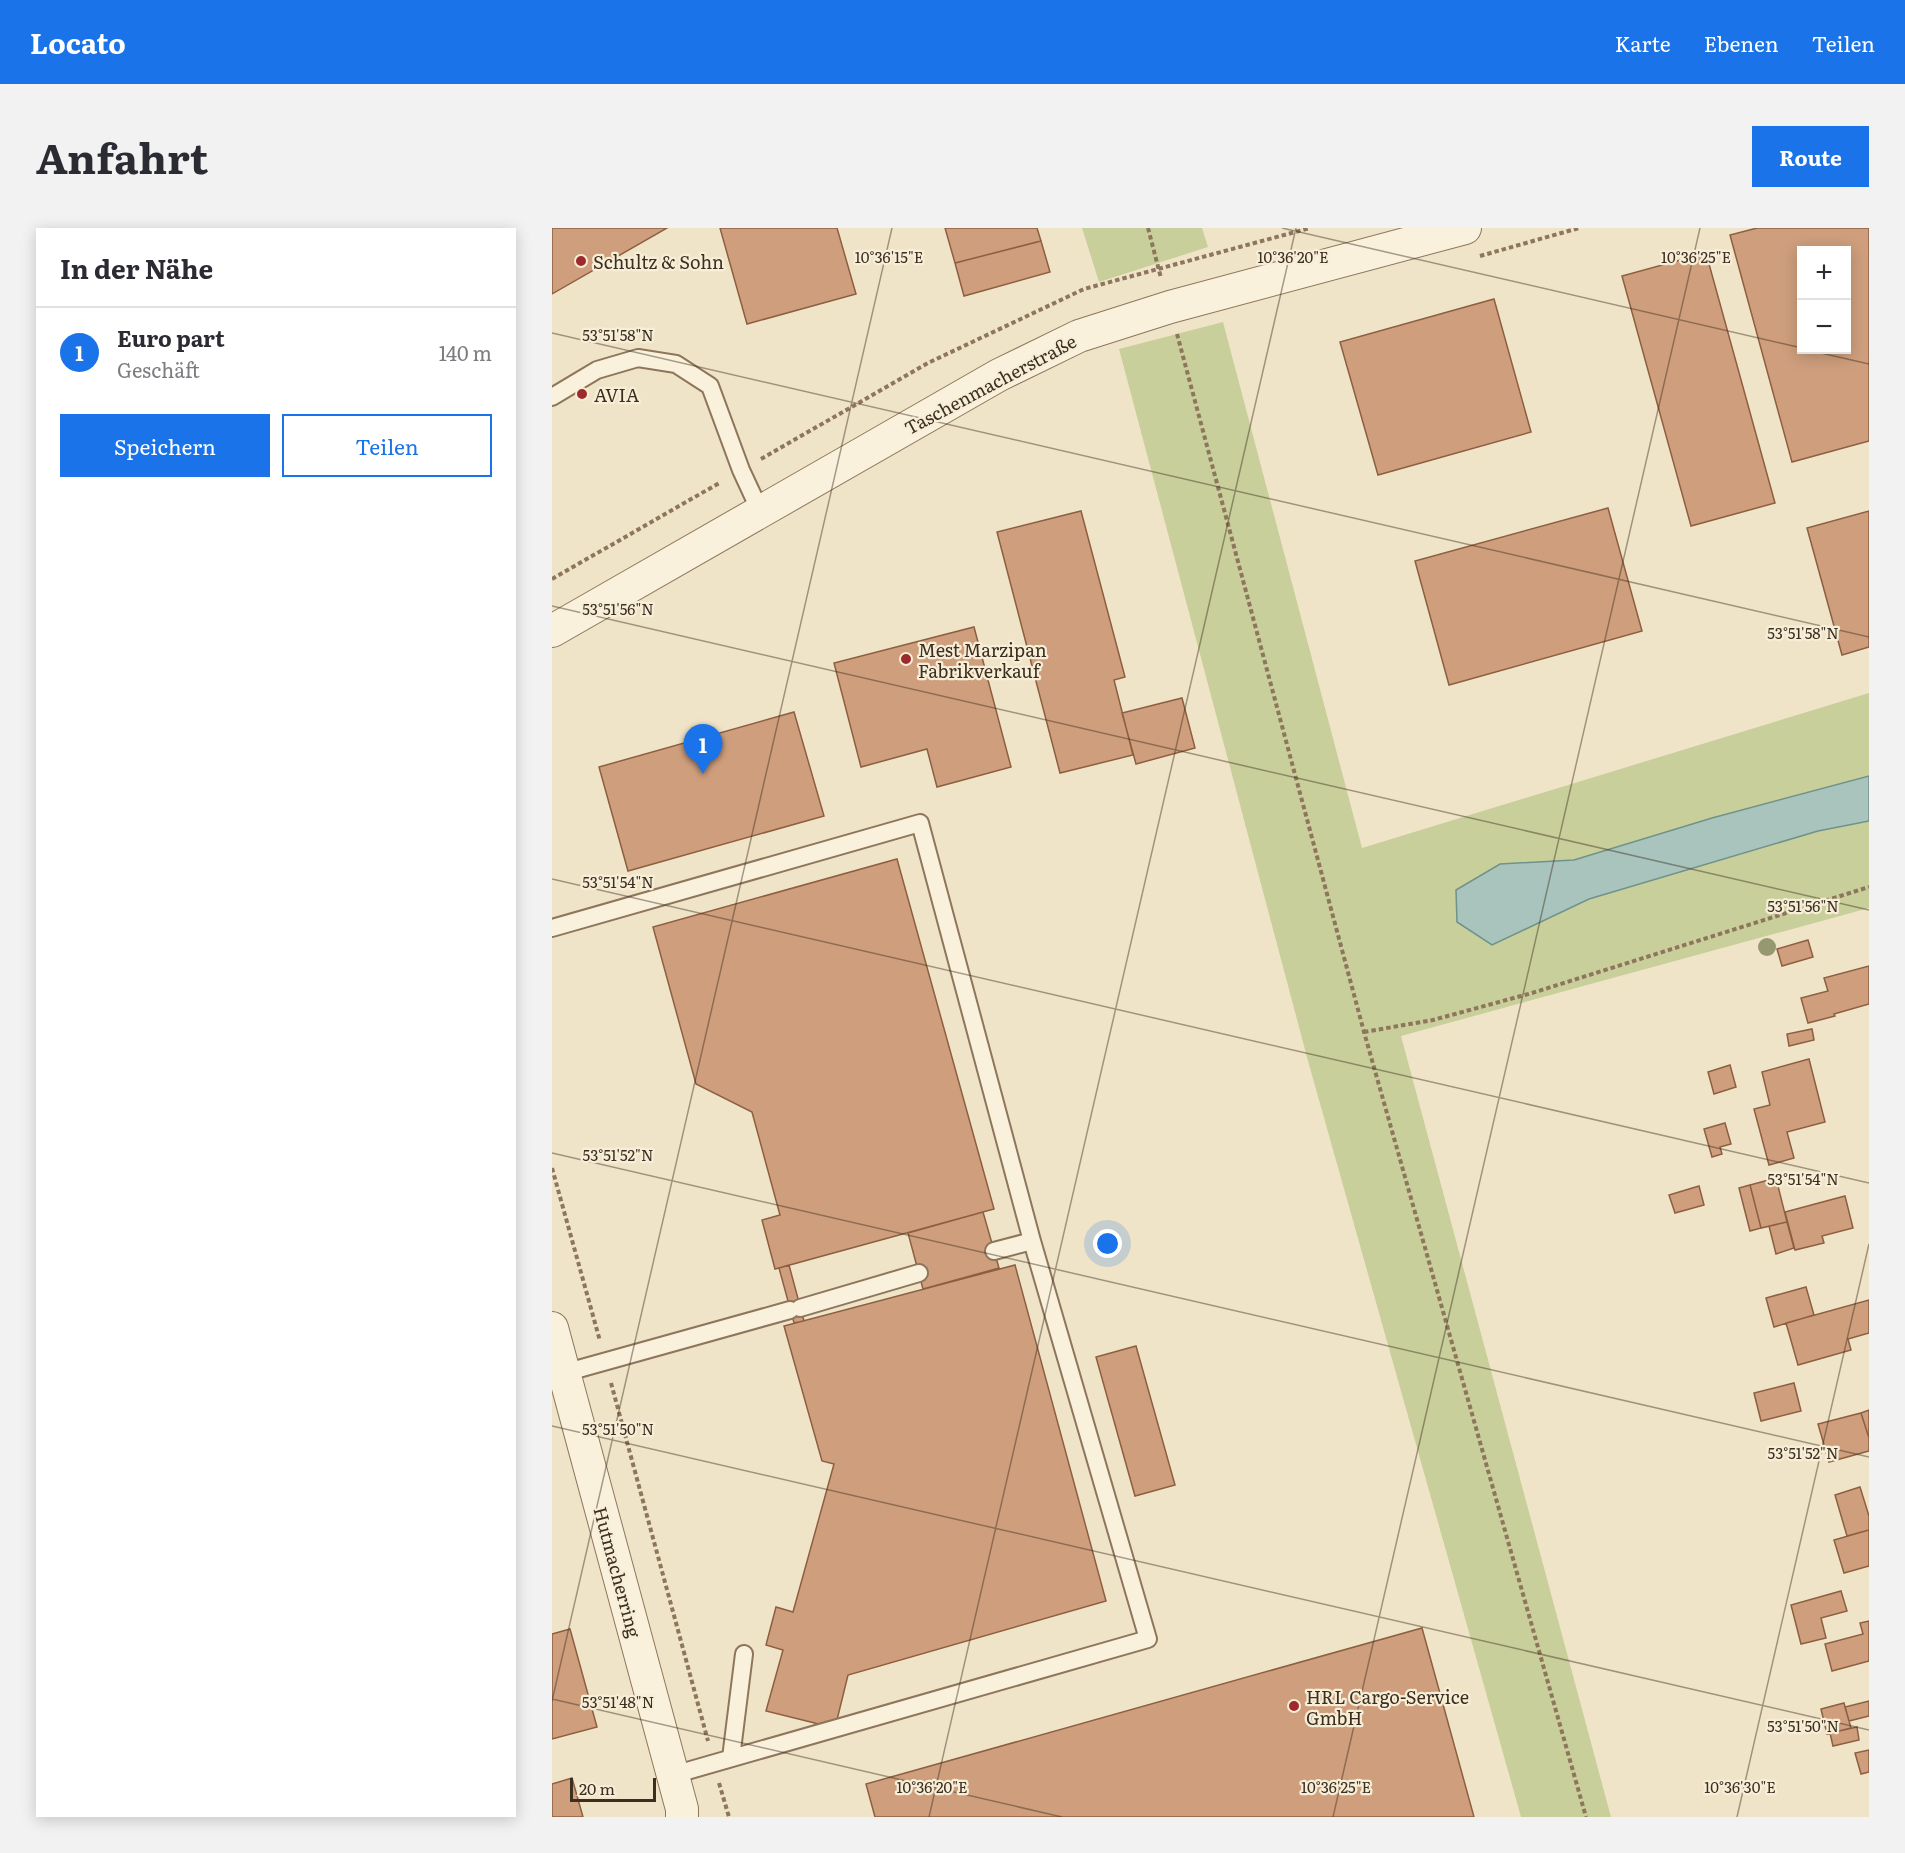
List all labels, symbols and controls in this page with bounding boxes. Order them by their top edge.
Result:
text: Locato [30,21,126,63]
text: Karte [1615,27,1671,58]
text: Ebenen [1704,27,1779,58]
text: Teilen [1812,27,1875,58]
text: Anfahrt [36,125,208,187]
button: Route [1752,126,1869,187]
text: 10°36'15"E [855,245,923,268]
text: 10°36'20"E [1257,245,1329,268]
text: 10°36'25"E [1661,245,1731,268]
map controls [1797,246,1851,354]
button: + [1797,246,1851,300]
text: In der Nähe [60,248,213,287]
place label: Schultz & Sohn [593,248,724,275]
marker: Schultz & Sohn [574,254,588,268]
button: − [1797,300,1851,354]
text: Euro part [117,321,225,354]
text: 53°51'58"N [582,323,654,346]
street label: Taschenmacherstraße [899,327,1081,441]
text: 1 [75,337,84,367]
text: 140 m [439,337,492,367]
text: Geschäft [117,354,200,384]
place label: AVIA [594,381,639,408]
marker: AVIA [575,387,589,401]
button: Speichern [60,414,270,477]
button: Teilen [282,414,492,477]
text: 53°51'56"N [582,597,654,620]
text: 53°51'58"N [1767,621,1839,644]
place label: Mest Marzipan Fabrikverkauf [918,636,1047,684]
marker: Mest Marzipan Fabrikverkauf [899,652,913,666]
pin: 1 [684,724,722,774]
text: 53°51'54"N [582,870,654,893]
text: 53°51'56"N [1767,894,1839,917]
text: 53°51'52"N [583,1143,653,1166]
text: 53°51'54"N [1767,1167,1839,1190]
your location [1093,1229,1122,1258]
text: 53°51'50"N [582,1417,654,1440]
text: 53°51'52"N [1768,1441,1838,1464]
street label: Hutmacherring [588,1504,649,1641]
place label: HRL Cargo-Service GmbH [1306,1683,1469,1731]
text: 53°51'48"N [582,1690,654,1713]
marker: HRL Cargo-Service GmbH [1287,1699,1301,1713]
text: 53°51'50"N [1767,1714,1839,1737]
scale bar [570,1775,656,1802]
text: 10°36'20"E [896,1775,968,1798]
text: 10°36'25"E [1301,1775,1371,1798]
text: 10°36'30"E [1704,1775,1776,1798]
text: 20 m [579,1776,615,1800]

